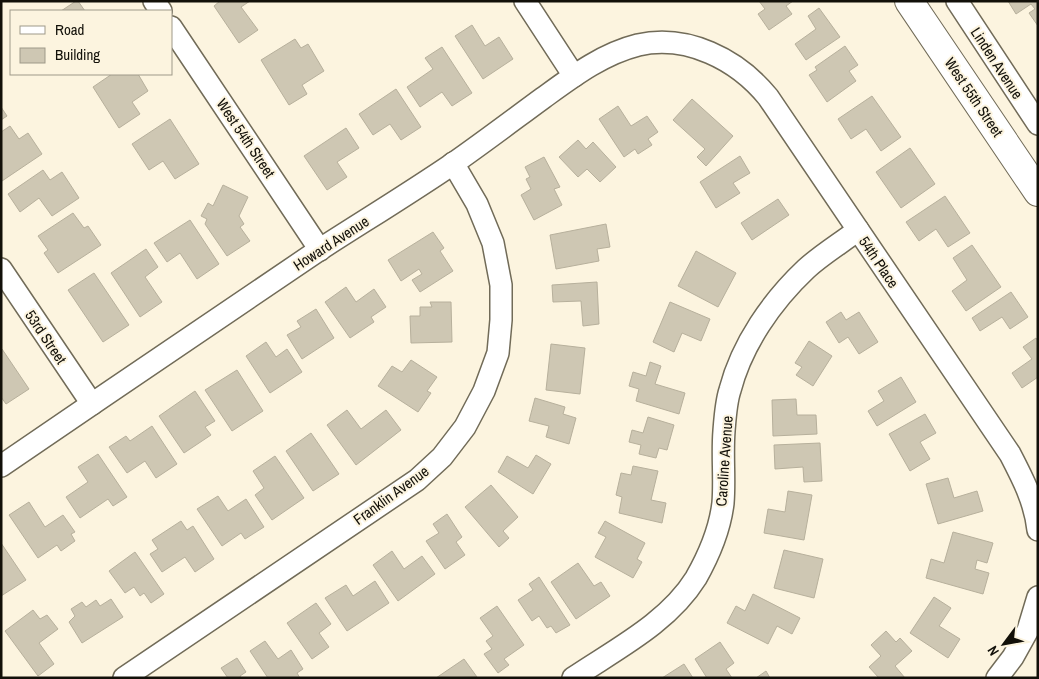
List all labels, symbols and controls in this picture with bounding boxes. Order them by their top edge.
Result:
legend [10,10,172,75]
text: Road [55,19,84,40]
street label: Linden Avenue [966,23,1028,103]
text: Building [55,44,100,65]
street label: West 55th Street [940,53,1009,141]
street label: West 54th Street [212,94,281,182]
street label: Howard Avenue [289,211,373,275]
street label: 54th Place [854,232,904,292]
street label: 53rd Street [20,306,72,369]
street label: Caroline Avenue [710,415,738,507]
street label: Franklin Avenue [349,460,433,530]
north arrow [979,619,1029,669]
text: N [983,643,1003,659]

